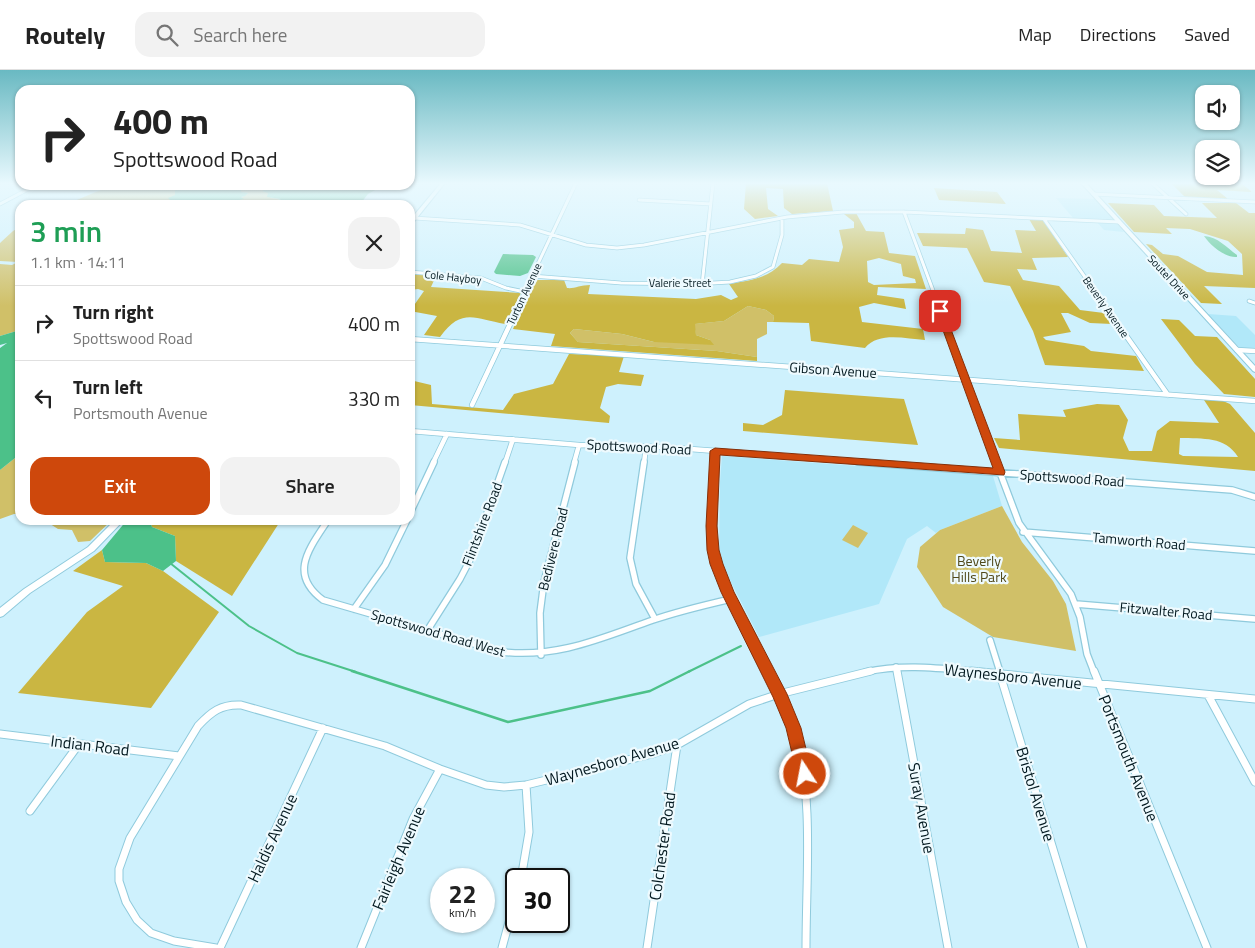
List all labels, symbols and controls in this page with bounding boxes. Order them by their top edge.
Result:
search box [135,12,485,57]
text: Routely [25,17,105,53]
text: Search here [193,20,287,49]
icon: search [153,21,181,49]
text: Map [1018,21,1052,48]
text: Directions [1080,21,1156,48]
text: Saved [1184,21,1230,48]
map controls [1195,85,1240,185]
button: sound [1195,85,1240,130]
text: 400 m [113,94,209,148]
icon: right [30,105,95,170]
button: layers [1195,140,1240,185]
text: Spottswood Road [113,142,278,176]
text: 3 min [30,208,102,254]
button: close [348,217,400,269]
text: 1.1 km · 14:11 [30,250,126,274]
street label: Soutel Drive [1144,251,1194,303]
street label: Turton Avenue [503,260,546,328]
street label: Cole Hayboy [424,266,483,288]
street label: Beverly Avenue [1079,273,1133,341]
street label: Valerie Street [649,275,711,291]
pin [919,290,961,332]
text: Turn right [73,297,154,326]
icon: arrive [926,297,954,325]
icon: right [30,309,58,337]
text: 400 m [348,309,400,338]
text: Spottswood Road [73,326,193,350]
street label: Gibson Avenue [789,356,877,383]
text: Turn left [73,372,143,401]
icon: left [30,384,58,412]
text: 330 m [348,384,400,413]
text: Portsmouth Avenue [73,401,208,425]
street label: Spottswood Road [586,433,692,460]
button: Exit [30,457,210,515]
button: Share [220,457,400,515]
street label: Spottswood Road [1019,463,1125,492]
street label: Flintshire Road [456,479,507,569]
street label: Bedivere Road [532,505,573,593]
street label: Tamworth Road [1092,526,1186,555]
park label: Beverly Hills Park [951,550,1007,587]
street label: Fitzwalter Road [1119,596,1213,625]
street label: Spottswood Road West [369,603,508,662]
street label: Waynesboro Avenue [943,657,1083,695]
street label: Portsmouth Avenue [1093,691,1165,825]
street label: Indian Road [49,728,131,762]
street label: Waynesboro Avenue [542,730,682,792]
street label: Bristol Avenue [1010,744,1062,844]
position arrow [778,747,830,799]
street label: Suray Avenue [902,761,942,855]
street label: Haldis Avenue [241,790,303,886]
street label: Colchester Road [643,790,681,902]
street label: Fairleigh Avenue [365,802,431,914]
speed limit sign: 30 [505,868,570,933]
text: 22 [448,875,477,913]
text: km/h [449,903,476,922]

